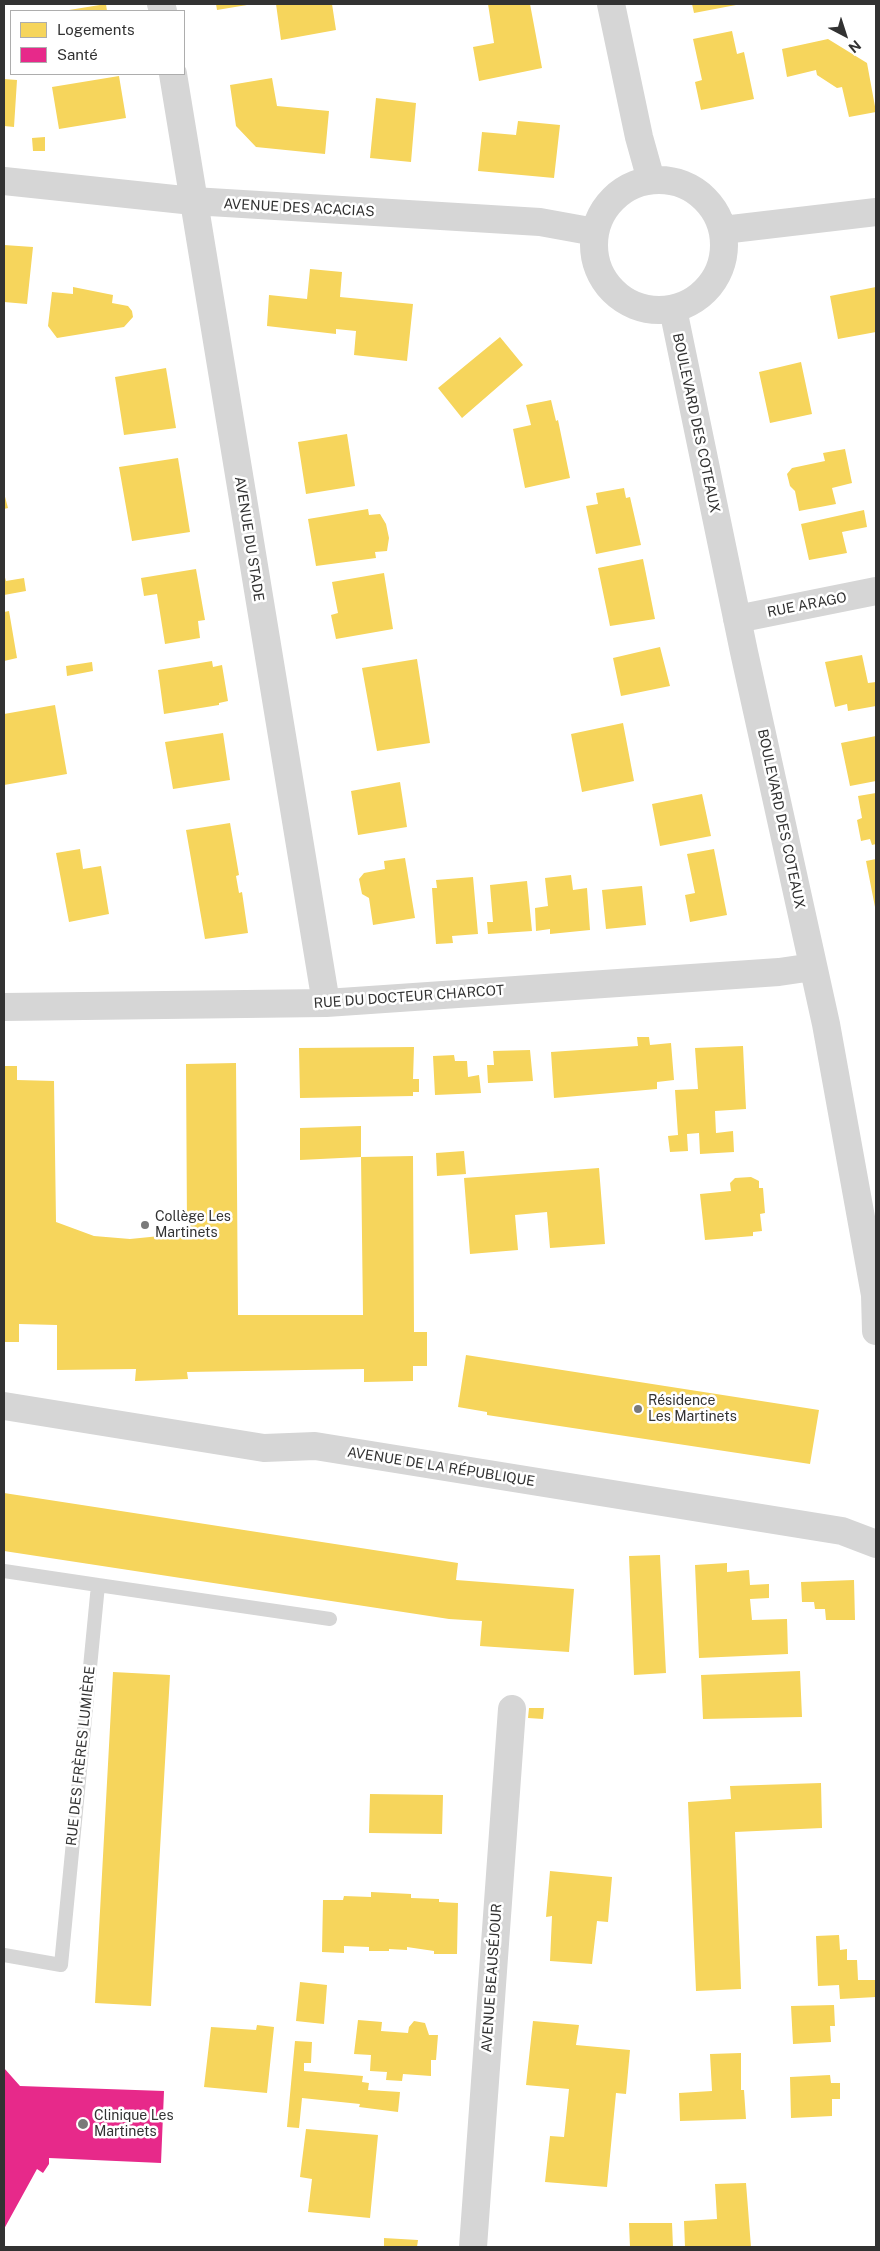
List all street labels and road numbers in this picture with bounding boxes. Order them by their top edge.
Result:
street label: AVENUE DES ACACIAS [223,196,375,220]
street label: BOULEVARD DES COTEAUX [669,332,723,514]
street label: AVENUE DU STADE [231,475,267,603]
street label: RUE ARAGO [766,589,848,621]
street label: BOULEVARD DES COTEAUX [754,728,808,910]
street label: RUE DU DOCTEUR CHARCOT [313,982,505,1012]
street label: AVENUE DE LA RÉPUBLIQUE [346,1444,536,1490]
street label: RUE DES FRÈRES LUMIÈRE [63,1665,99,1847]
street label: AVENUE BEAUSÉJOUR [478,1903,506,2053]

